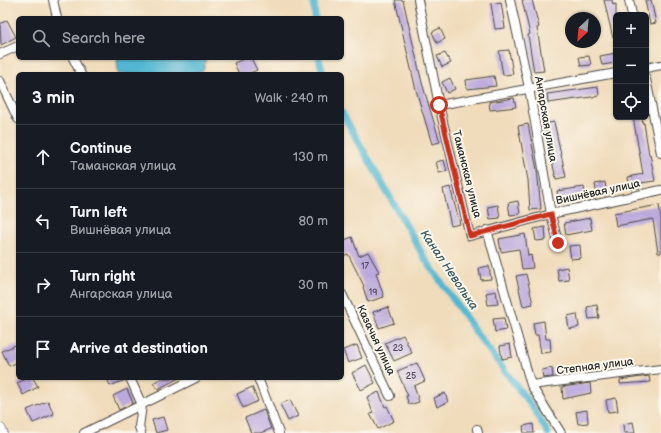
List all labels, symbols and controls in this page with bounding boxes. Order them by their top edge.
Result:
north arrow [565,12,601,48]
map controls [613,12,649,120]
button: + [613,12,649,48]
search box [16,16,344,60]
icon: search [30,27,52,49]
text: Search here [62,29,145,48]
button: − [613,48,649,84]
street label: Ангарская улица [532,74,560,163]
button: locate [613,84,649,120]
text: 3 min [32,88,75,108]
text: Walk · 240 m [254,90,328,106]
route start [430,96,448,114]
street label: Таманская улица [450,129,484,220]
text: Continue [70,139,132,158]
icon: ahead [32,146,54,168]
text: 130 m [293,149,328,165]
text: Таманская улица [70,158,176,174]
street label: Вишнёвая улица [555,177,642,207]
text: Turn left [70,203,127,222]
icon: left [32,210,54,232]
text: 80 m [299,213,328,229]
text: Вишнёвая улица [70,222,171,238]
water label: Канал Неволька [417,227,481,313]
route end [549,234,567,252]
house number: 17 [361,261,370,272]
text: Turn right [70,267,135,286]
icon: right [32,274,54,296]
text: 30 m [298,277,328,293]
text: Ангарская улица [70,286,172,302]
house number: 19 [369,287,377,298]
street label: Казачья улица [354,303,398,378]
icon: arrive [32,338,54,360]
text: Arrive at destination [70,339,208,358]
house number: 23 [393,343,404,354]
street label: Степная улица [556,355,635,377]
house number: 25 [406,371,416,382]

